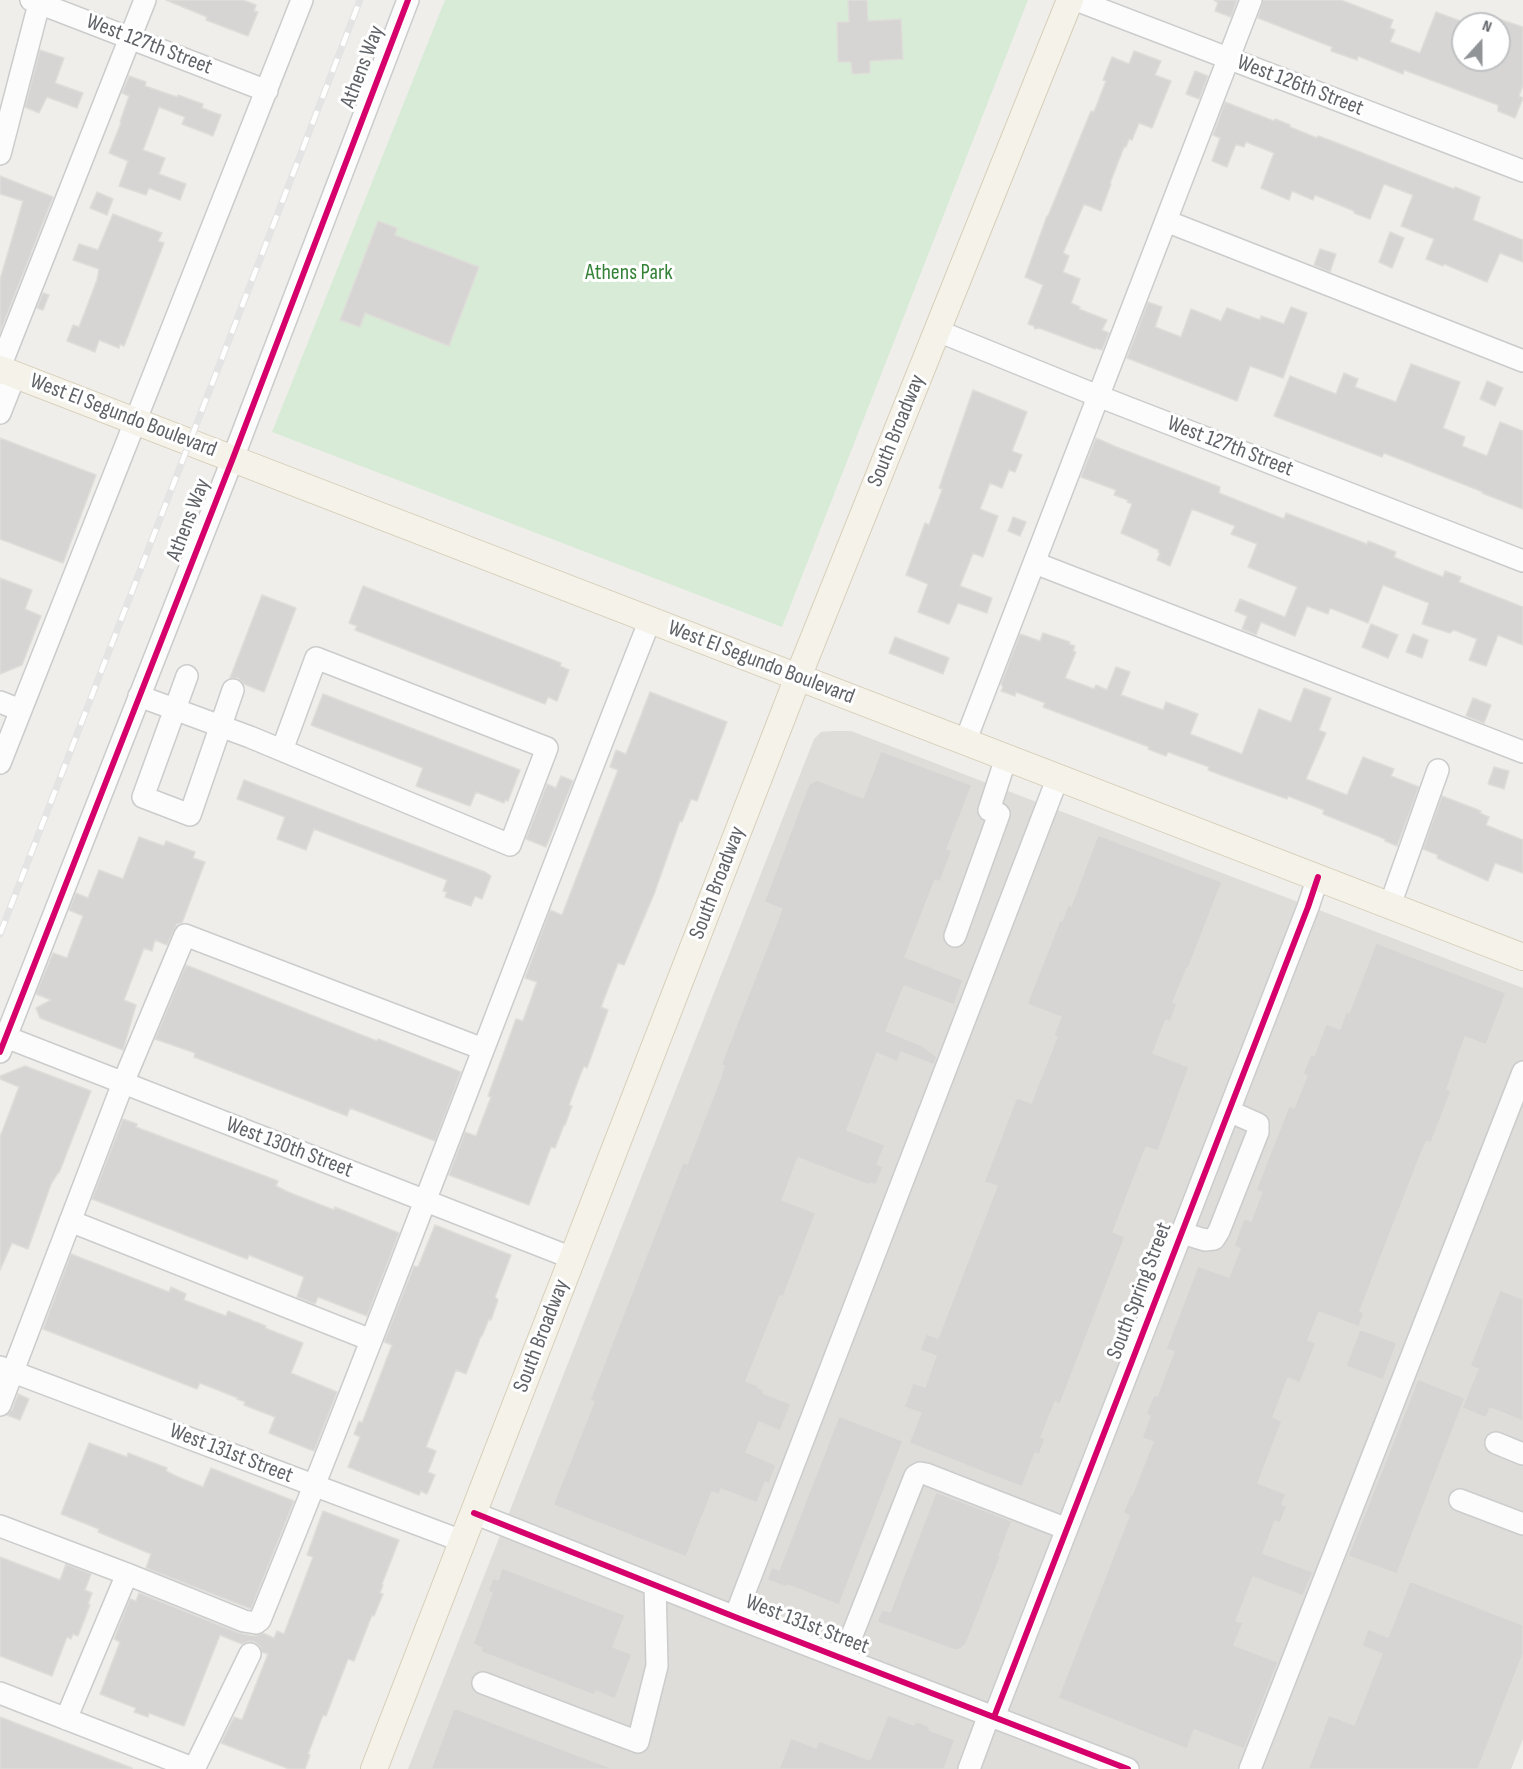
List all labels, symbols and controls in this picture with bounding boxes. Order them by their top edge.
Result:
street label: West 127th Street [82,9,216,81]
north arrow [1451,12,1511,72]
text: N [1480,16,1494,37]
street label: Athens Way [335,22,391,112]
street label: West 126th Street [1233,50,1367,122]
park label: Athens Park [585,260,673,286]
street label: West El Segundo Boulevard [26,368,220,464]
street label: South Broadway [863,371,931,491]
street label: West 127th Street [1163,411,1297,483]
street label: Athens Way [161,475,217,565]
street label: West El Segundo Boulevard [664,615,858,711]
street label: South Broadway [684,823,752,943]
street label: West 130th Street [222,1112,356,1184]
street label: South Spring Street [1102,1219,1178,1363]
street label: South Broadway [508,1276,576,1396]
street label: West 131st Street [166,1418,296,1490]
street label: West 131st Street [742,1589,872,1661]

